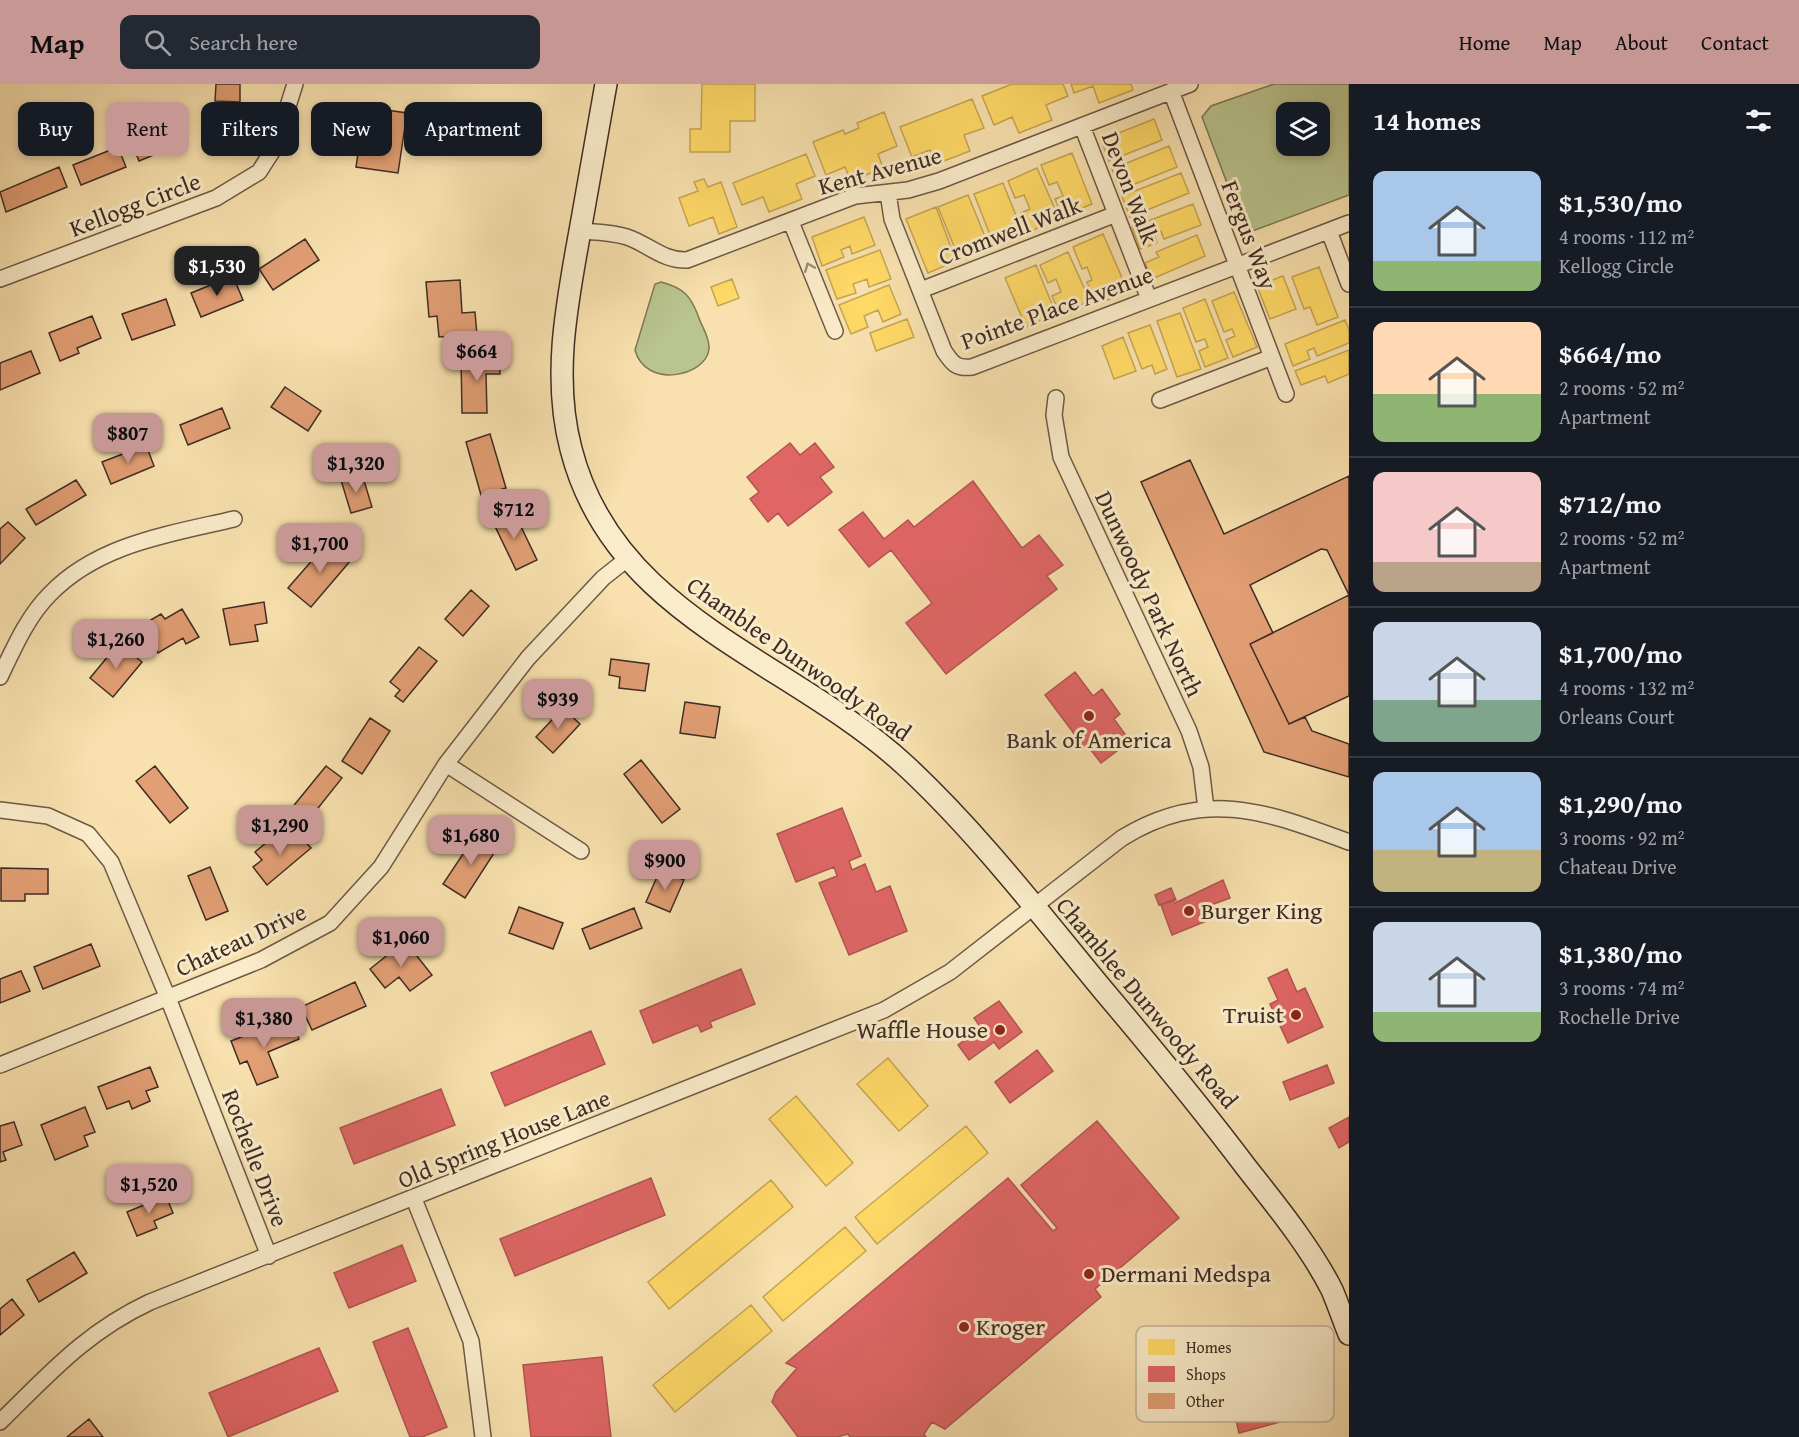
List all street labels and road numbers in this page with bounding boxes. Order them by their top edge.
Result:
street label: Devon Walk [1093,126,1168,250]
street label: Kent Avenue [814,137,945,204]
street label: Kellogg Circle [64,163,205,246]
street label: Fergus Way [1213,175,1286,295]
street label: Cromwell Walk [933,187,1087,274]
street label: Pointe Place Avenue [956,256,1158,359]
street label: Dunwoody Park North [1086,485,1213,703]
street label: Chamblee Dunwoody Road [680,568,919,750]
street label: Chamblee Dunwoody Road [1048,889,1247,1116]
street label: Chateau Drive [169,894,312,985]
street label: Old Spring House Lane [392,1080,615,1197]
street label: Rochelle Drive [213,1084,298,1232]

